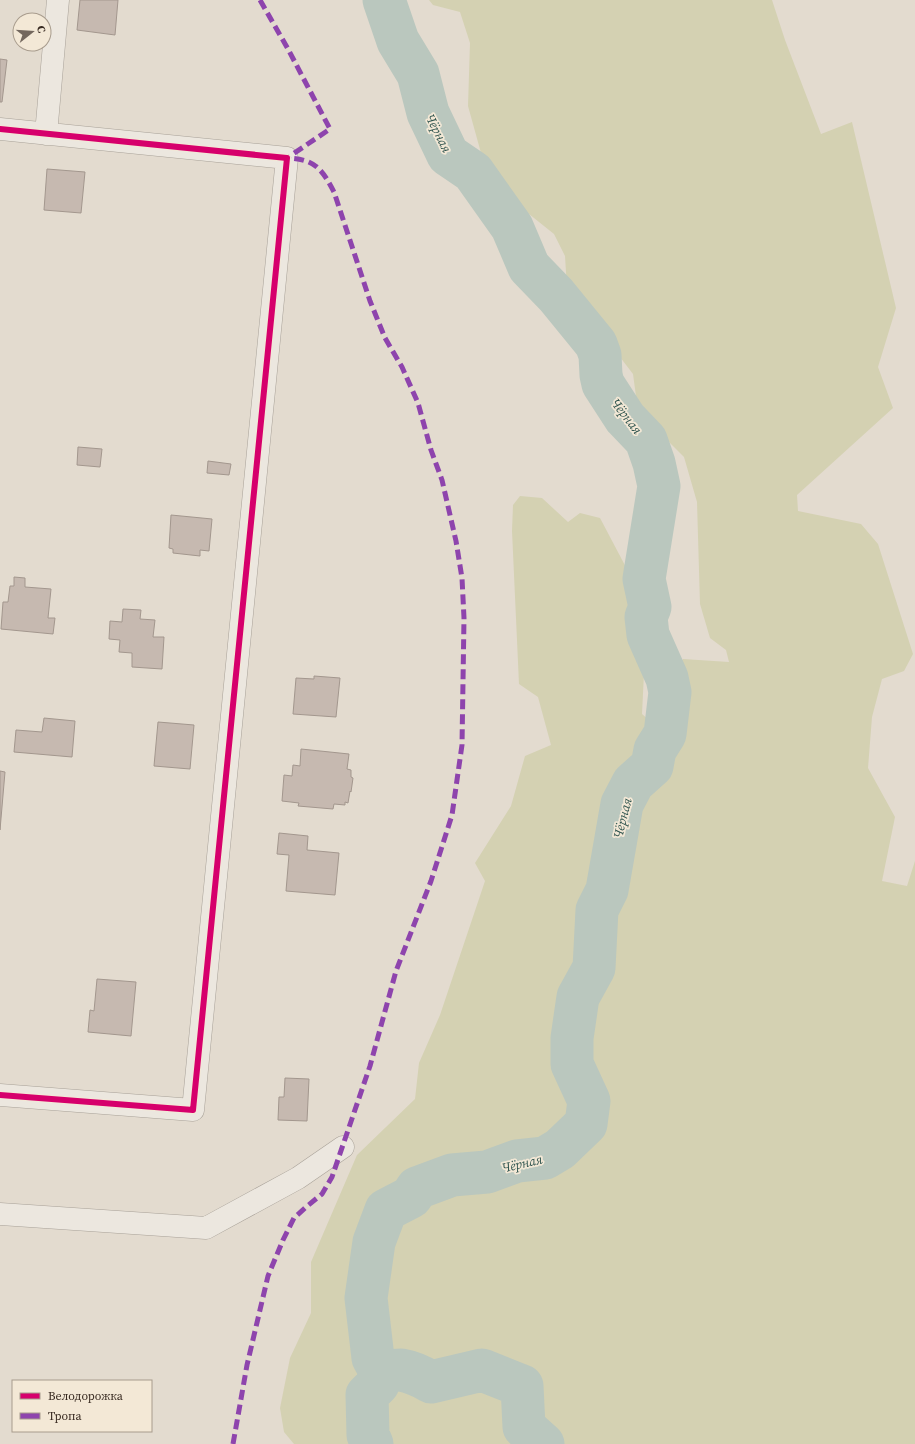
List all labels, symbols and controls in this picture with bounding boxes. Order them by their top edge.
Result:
north arrow [12,12,52,52]
text: С [33,24,49,35]
water label: Чёрная [422,111,456,156]
water label: Чёрная [607,395,646,438]
water label: Чёрная [609,796,636,840]
water label: Чёрная [500,1151,544,1176]
legend [12,1380,152,1432]
text: Велодорожка [48,1388,124,1404]
text: Тропа [48,1408,83,1424]

